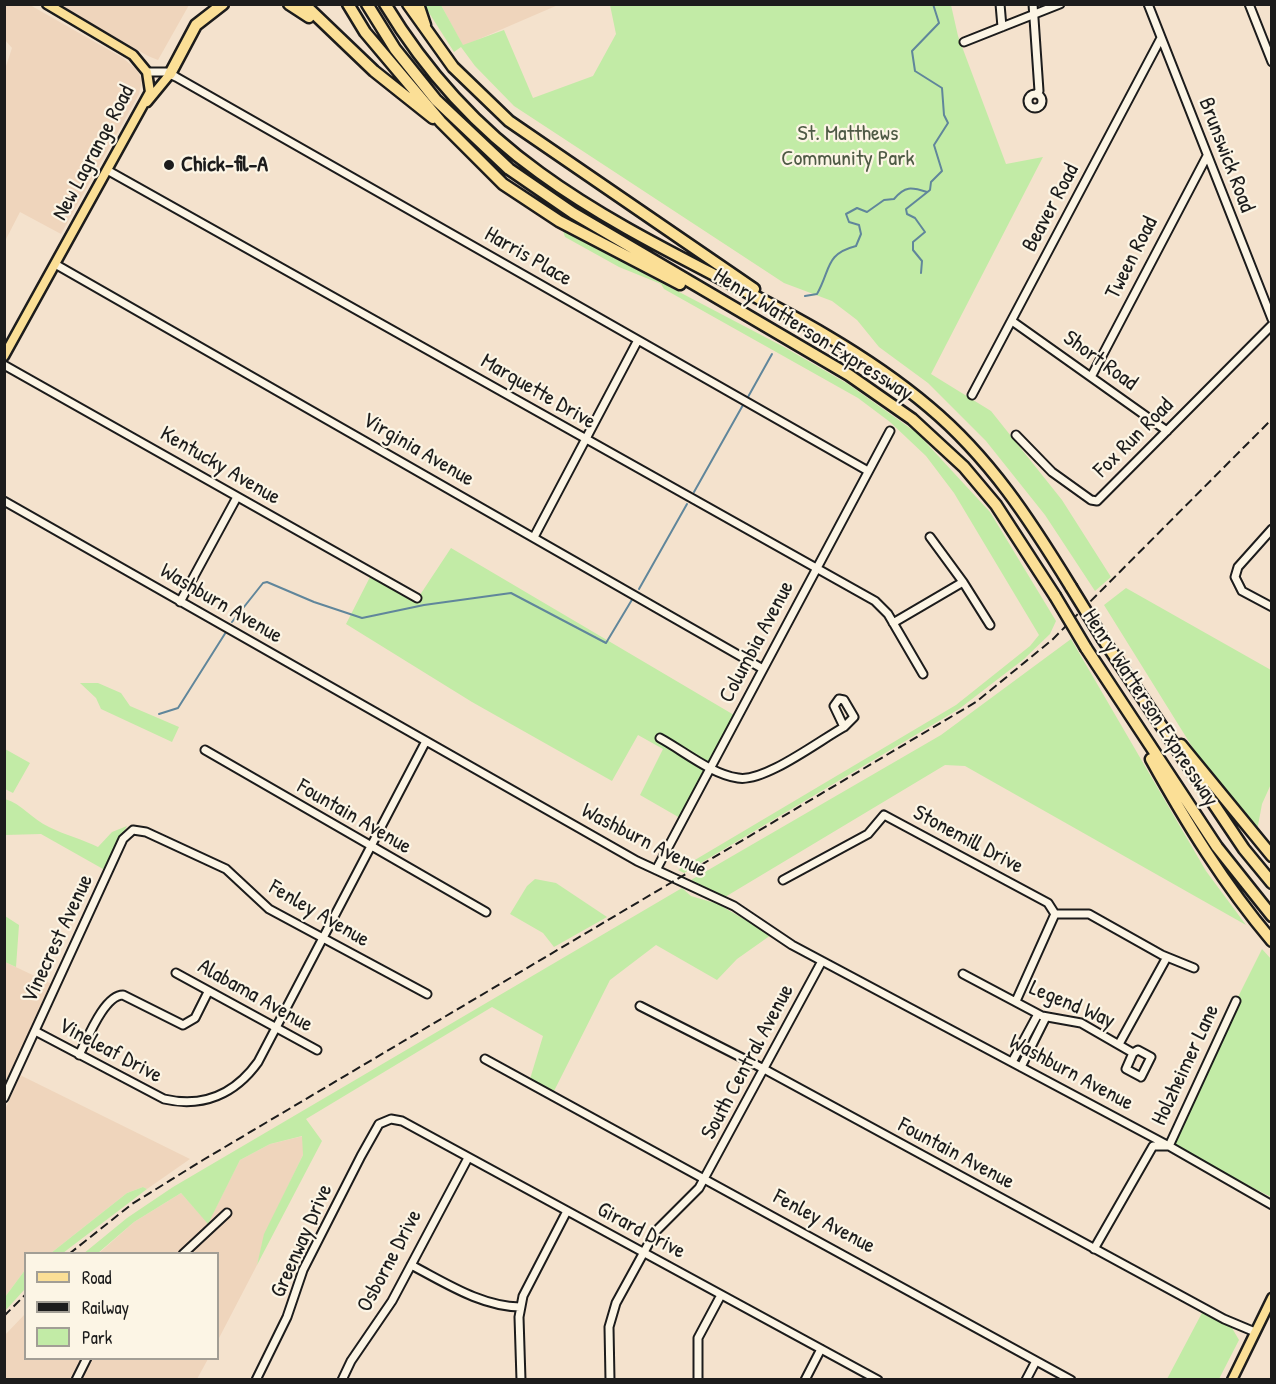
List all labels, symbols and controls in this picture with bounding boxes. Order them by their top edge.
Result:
street label: New Lagrange Road [47,81,141,225]
street label: Brunswick Road [1192,94,1260,216]
park label: St. Matthews Community Park [781,121,915,172]
place label: Chick-fil-A [181,152,268,178]
marker: Chick-fil-A [162,158,176,172]
street label: Beaver Road [1017,160,1085,256]
street label: Tween Road [1100,212,1164,304]
street label: Harris Place [480,221,576,293]
street label: Henry Watterson Expressway [708,263,918,407]
street label: Short Road [1058,325,1142,397]
street label: Marquette Drive [476,348,600,436]
street label: Fox Run Road [1089,393,1179,483]
street label: Virginia Avenue [357,407,479,493]
street label: Kentucky Avenue [155,421,285,511]
street label: Washburn Avenue [155,558,287,650]
street label: Columbia Avenue [714,577,800,707]
street label: Henry Watterson Expressway [1076,604,1224,812]
street label: Fountain Avenue [292,774,416,860]
street label: Washburn Avenue [577,798,711,884]
street label: Stonemill Drive [908,800,1028,880]
street label: Vinecrest Avenue [17,871,99,1007]
street label: Fenley Avenue [264,875,374,953]
street label: Alabama Avenue [193,954,317,1038]
street label: Legend Way [1025,975,1119,1035]
street label: South Central Avenue [696,980,800,1144]
street label: Holzheimer Lane [1147,1000,1225,1130]
street label: Vineleaf Drive [54,1013,166,1089]
street label: Washburn Avenue [1004,1029,1138,1117]
street label: Fountain Avenue [893,1112,1019,1196]
street label: Greenway Drive [265,1180,339,1302]
street label: Fenley Avenue [768,1184,880,1260]
street label: Girard Drive [592,1197,690,1265]
street label: Osborne Drive [352,1205,428,1317]
legend [24,1252,219,1360]
text: Road [82,1265,112,1290]
text: Railway [82,1295,129,1320]
text: Park [82,1325,112,1350]

